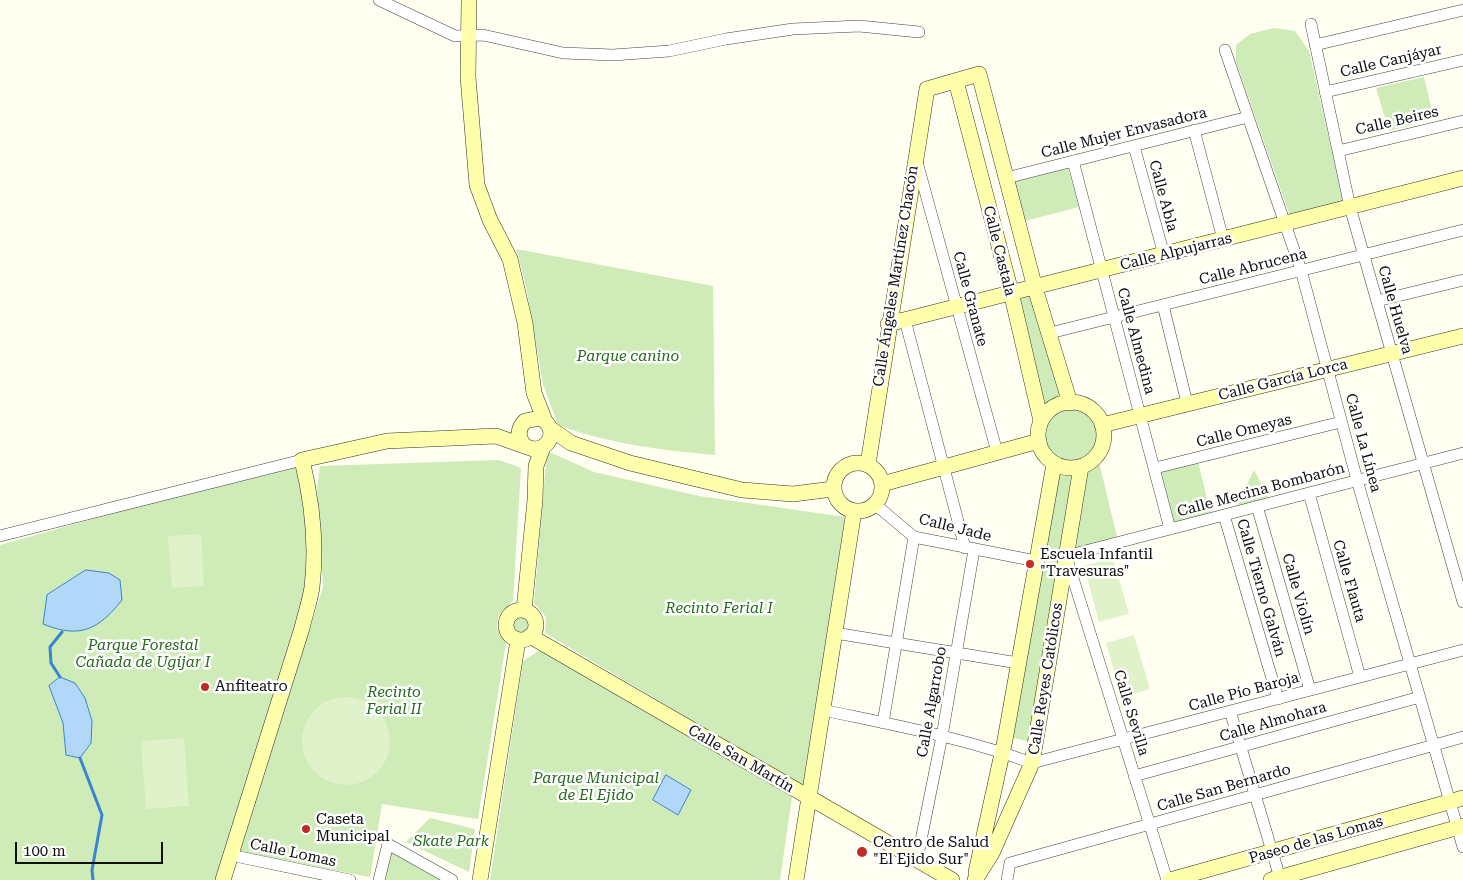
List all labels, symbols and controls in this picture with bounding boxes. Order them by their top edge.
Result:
street label: Calle Canjáyar [1338,41,1444,81]
street label: Calle Beires [1354,103,1440,139]
street label: Calle Mujer Envasadora [1039,104,1209,162]
street label: Calle Abla [1145,158,1181,234]
street label: Calle Ángeles Martínez Chacón [870,164,922,388]
street label: Calle Castala [979,204,1019,298]
street label: Calle Alpujarras [1118,229,1234,275]
street label: Calle Abrucena [1197,245,1309,289]
street label: Calle Granate [949,250,991,348]
street label: Calle Huelva [1374,264,1416,356]
street label: Calle Almedina [1113,286,1159,396]
park label: Parque canino [577,348,679,366]
street label: Calle García Lorca [1217,355,1349,405]
street label: Calle La Línea [1341,392,1385,494]
street label: Calle Omeyas [1194,410,1294,452]
street label: Calle Mecina Bombarón [1175,459,1347,521]
street label: Calle Jade [917,510,993,546]
street label: Calle Tierno Galván [1233,517,1289,659]
street label: Calle Flauta [1329,538,1369,624]
place label: Escuela Infantil "Travesuras" [1040,546,1153,581]
street label: Calle Violín [1278,551,1318,637]
marker: Escuela Infantil "Travesuras" [1024,558,1036,570]
park label: Recinto Ferial I [665,600,773,618]
street label: Calle Reyes Católicos [1025,602,1067,756]
park label: Parque Forestal Cañada de Ugíjar I [76,637,210,672]
street label: Calle Algarrobo [913,645,951,759]
street label: Calle Sevilla [1109,668,1153,758]
street label: Calle Pío Baroja [1187,669,1301,715]
place label: Anfiteatro [215,678,288,696]
marker: Anfiteatro [199,681,211,693]
park label: Recinto Ferial II [366,684,422,719]
street label: Calle Almohara [1217,698,1329,746]
street label: Calle San Martín [685,721,797,797]
street label: Calle San Bernardo [1155,760,1293,816]
park label: Parque Municipal de El Ejido [533,770,659,805]
place label: Caseta Municipal [316,811,390,846]
street label: Paseo de las Lomas [1247,812,1385,868]
marker: Caseta Municipal [300,823,312,835]
scale bar [18,832,165,864]
park label: Skate Park [413,833,489,851]
place label: Centro de Salud "El Ejido Sur" [873,834,989,869]
street label: Calle Lomas [248,835,338,871]
text: 100 m [23,842,66,860]
marker: Centro de Salud "El Ejido Sur" [855,845,869,859]

